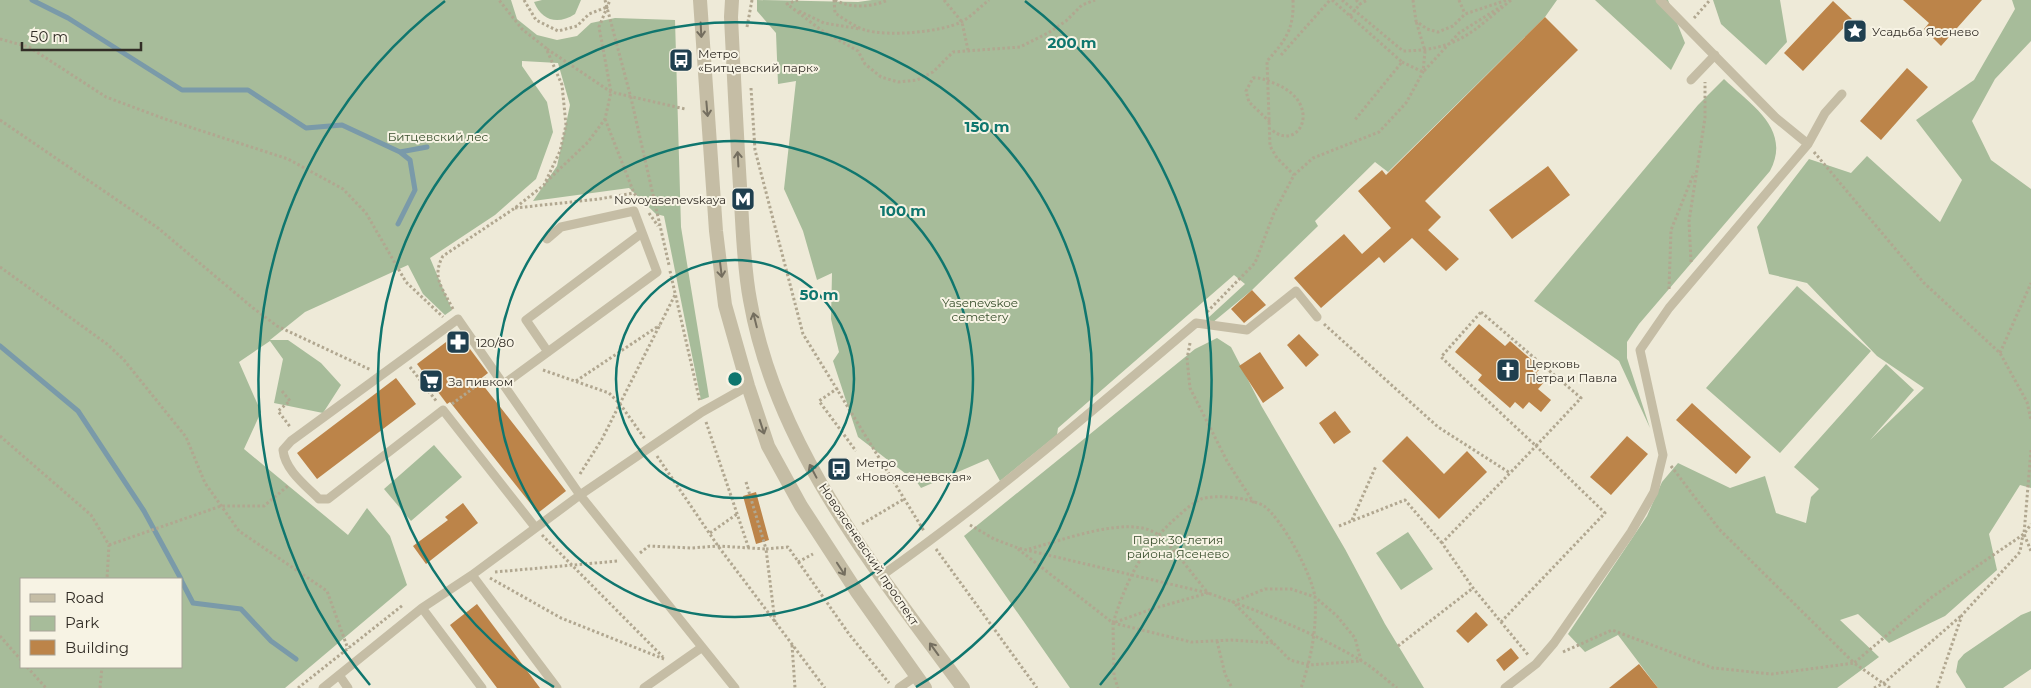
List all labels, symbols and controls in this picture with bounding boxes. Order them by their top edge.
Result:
place icon: Усадьба Ясенево [1842,18,1868,44]
scale bar [22,20,141,52]
one-way arrow [697,22,706,38]
place label: Усадьба Ясенево [1872,24,1979,39]
text: 50 m [30,27,68,46]
text: 200 m [1047,33,1097,52]
place label: Метро «Битцевский парк» [698,46,819,75]
bus stop icon: Метро «Битцевский парк» [668,47,694,73]
one-way arrow [702,100,712,116]
text: 150 m [965,117,1009,136]
park label: Битцевский лес [388,129,489,144]
one-way arrow [734,151,743,167]
metro station icon: Novoyasenevskaya [730,186,756,212]
place label: Novoyasenevskaya [614,192,726,207]
text: 100 m [880,201,926,220]
one-way arrow [716,262,726,278]
text: 50 m [799,285,839,304]
park label: Yasenevskoe cemetery [942,295,1018,324]
one-way arrow [750,313,759,329]
pharmacy icon: 120/80 [445,329,471,355]
place label: 120/80 [476,335,514,350]
place label: Церковь Петра и Павла [1526,356,1617,385]
church icon: Церковь Петра и Павла [1495,357,1521,383]
supermarket icon: За пивком [418,368,444,394]
centre of rings [726,370,744,388]
place label: За пивком [448,374,513,389]
one-way arrow [757,419,767,435]
place label: Метро «Новоясеневская» [856,455,972,484]
bus stop icon: Метро «Новоясеневская» [826,456,852,482]
one-way arrow [808,464,817,479]
street label: Новоясеневский проспект [816,480,923,628]
park label: Парк 30-летия района Ясенево [1127,532,1230,561]
one-way arrow [836,561,846,575]
legend [20,578,182,668]
text: Road [65,588,104,607]
text: Park [65,613,99,632]
text: Building [65,638,129,657]
one-way arrow [929,642,939,656]

